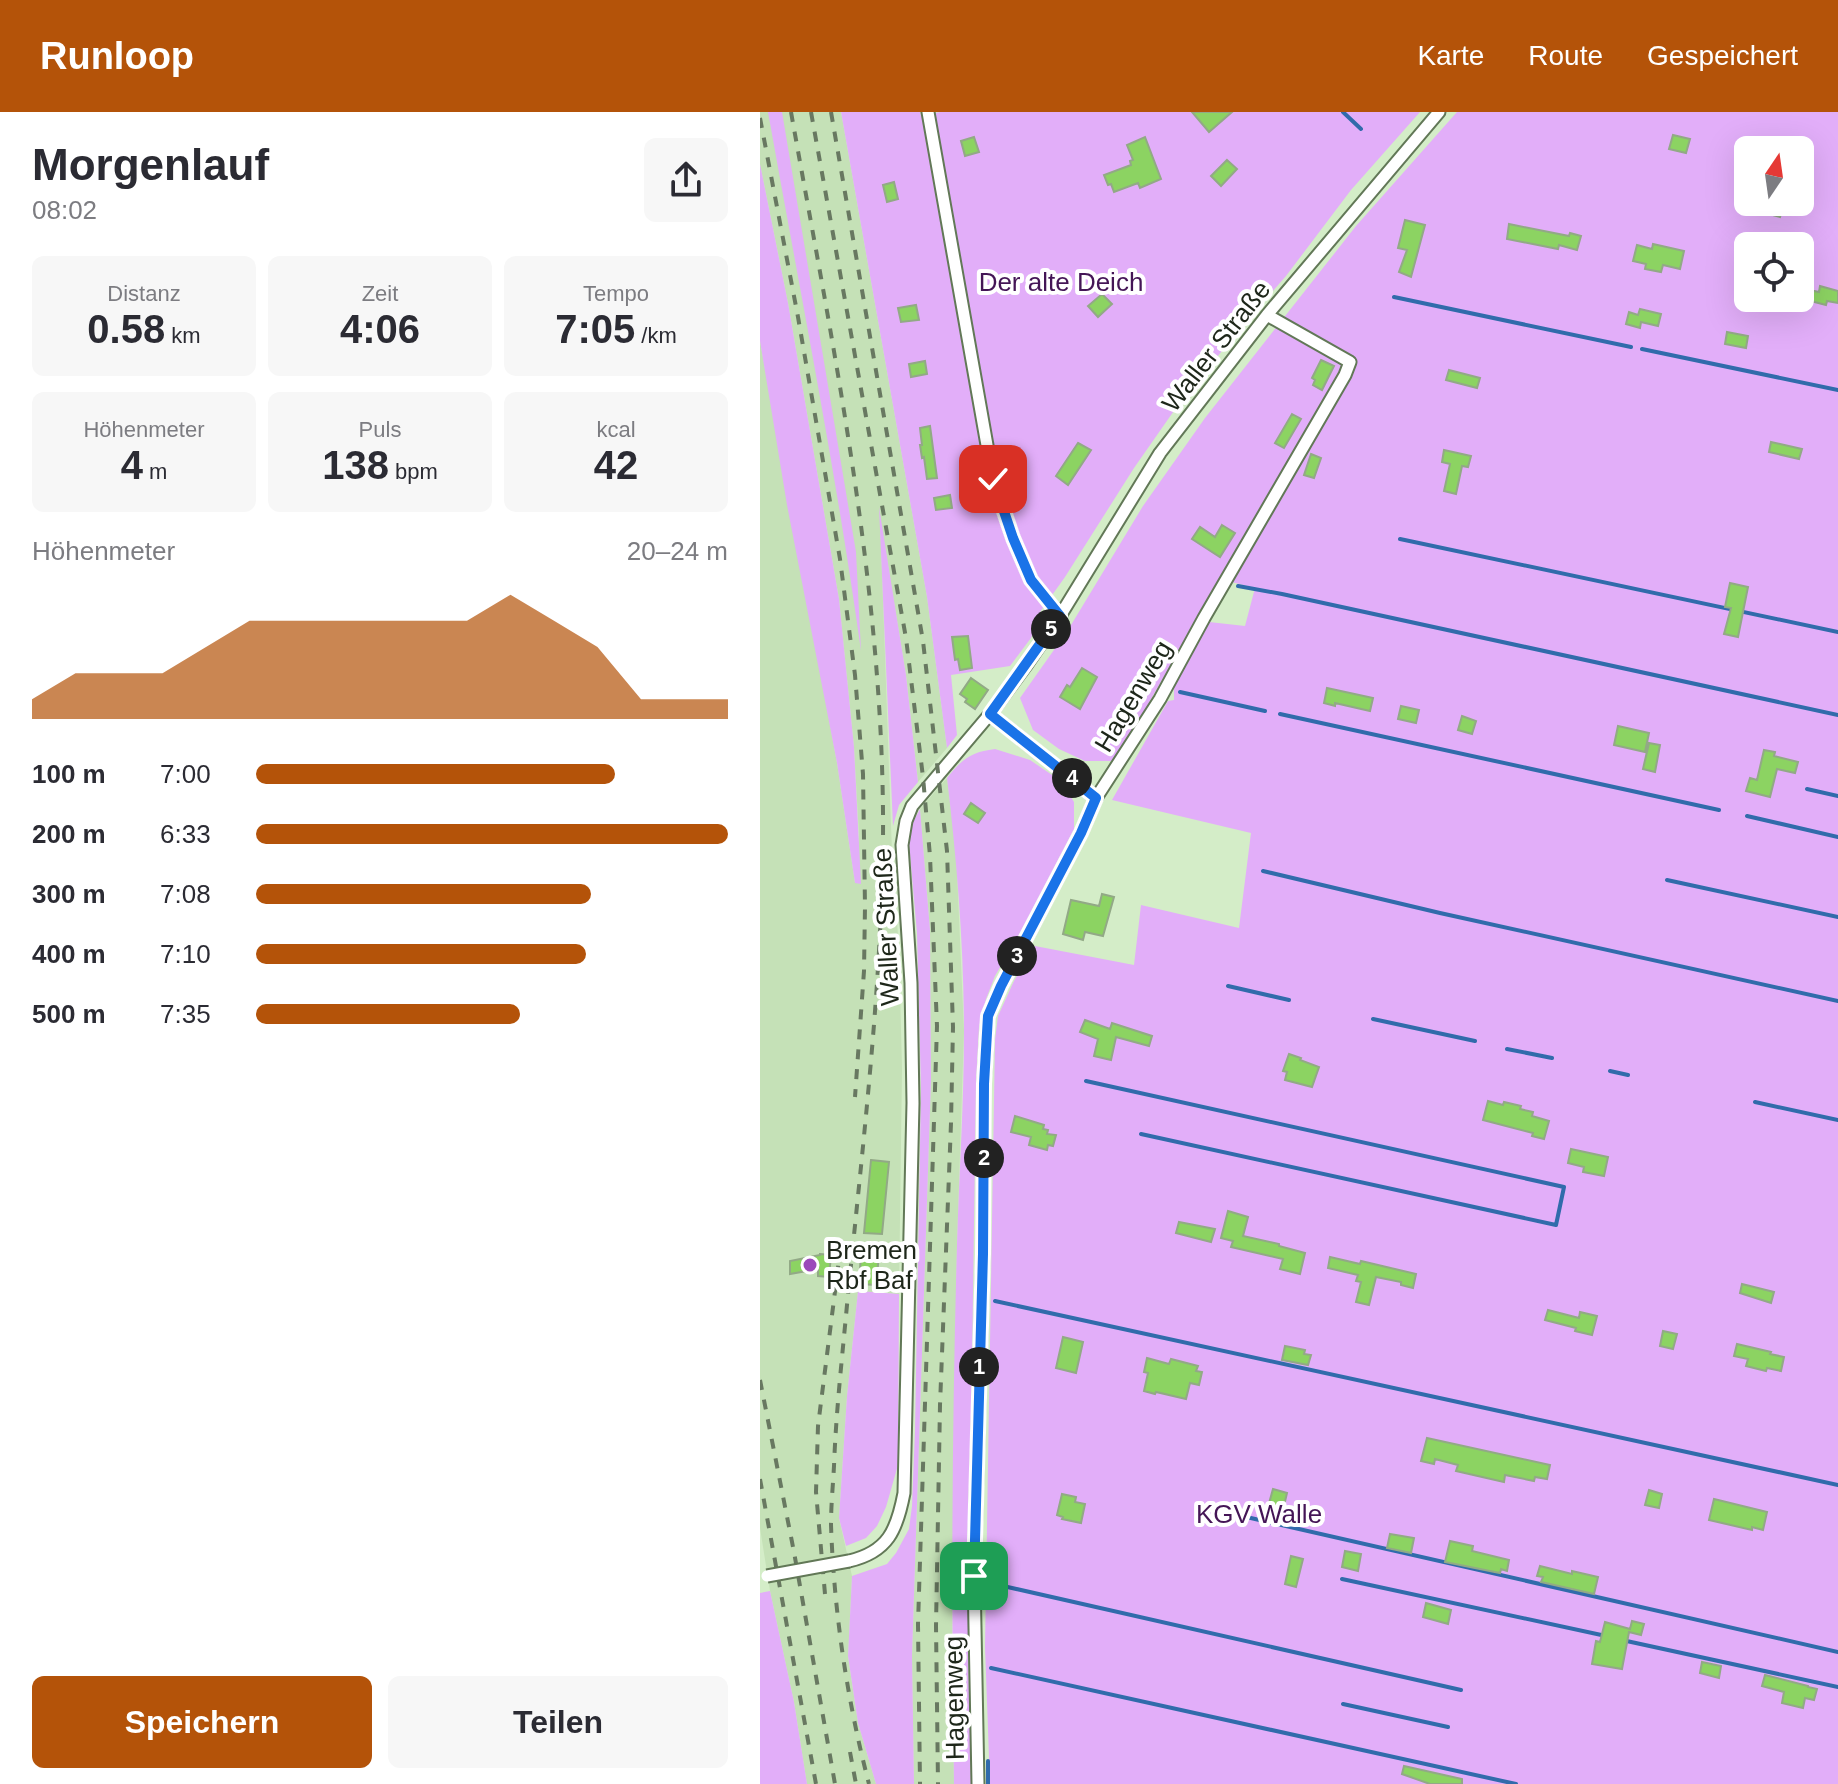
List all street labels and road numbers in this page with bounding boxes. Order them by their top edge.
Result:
street label: Waller Straße [1156,275,1276,417]
street label: Hagenweg [1088,635,1178,757]
street label: Waller Straße [867,847,905,1007]
street label: Hagenweg [938,1636,970,1760]

